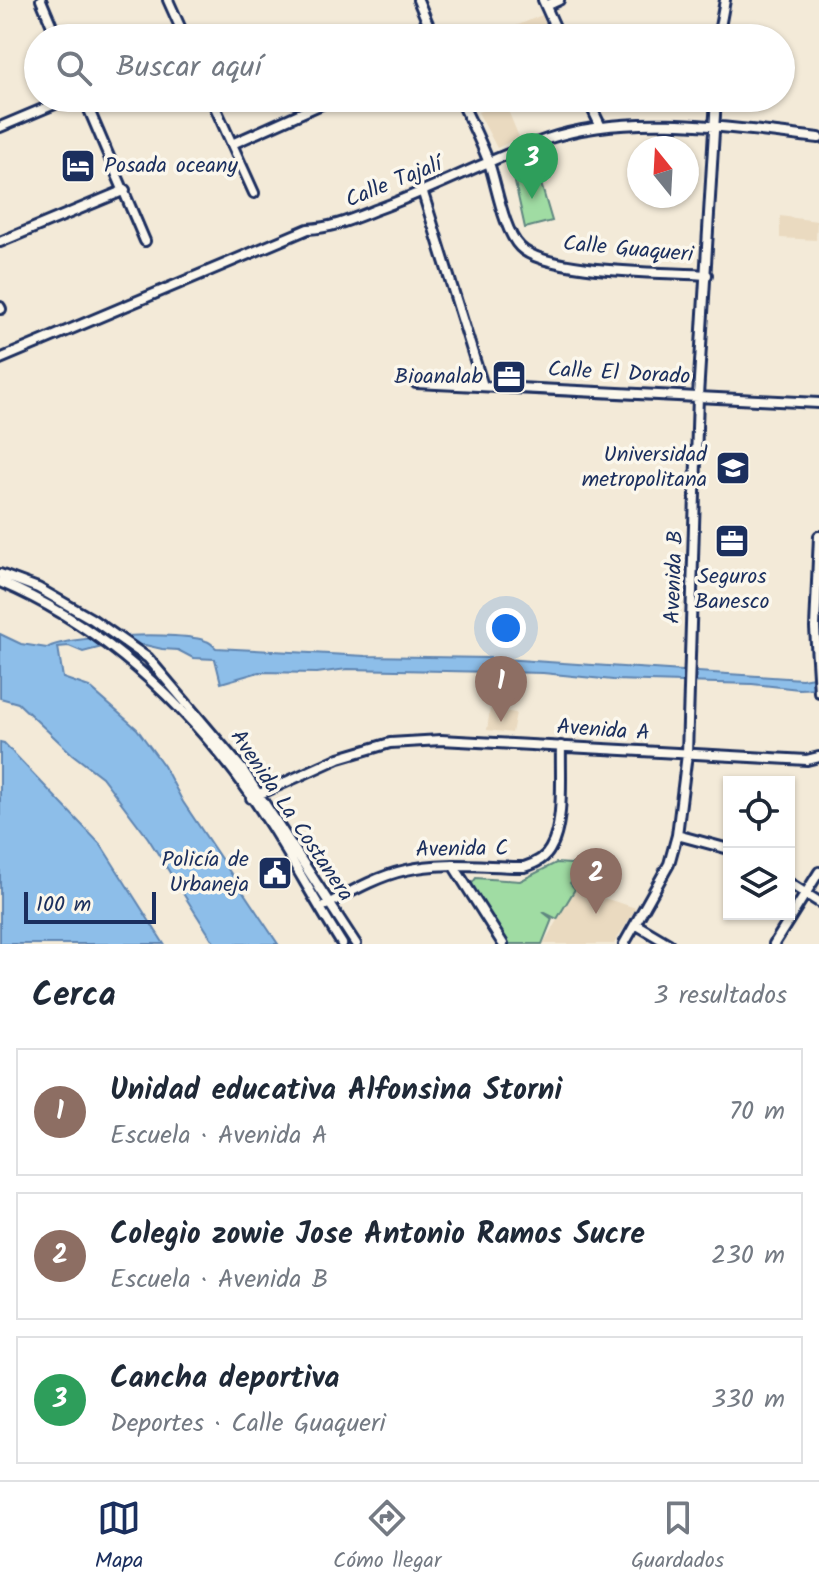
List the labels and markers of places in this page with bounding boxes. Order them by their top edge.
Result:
pin: 3 [506,133,558,199]
hotel icon: Posada oceany [59,147,97,185]
place label: Posada oceany [104,149,238,184]
office icon: Bioanalab [490,358,528,396]
place label: Bioanalab [394,360,483,395]
place label: Universidad metropolitana [582,438,708,498]
school or university icon: Universidad metropolitana [714,449,752,487]
office icon: Seguros Banesco [713,522,751,560]
place label: Seguros Banesco [694,560,770,620]
pin: 1 [475,656,527,722]
place label: Policía de Urbaneja [161,843,249,903]
pin: 2 [570,848,622,914]
public building icon: Policía de Urbaneja [256,854,294,892]

